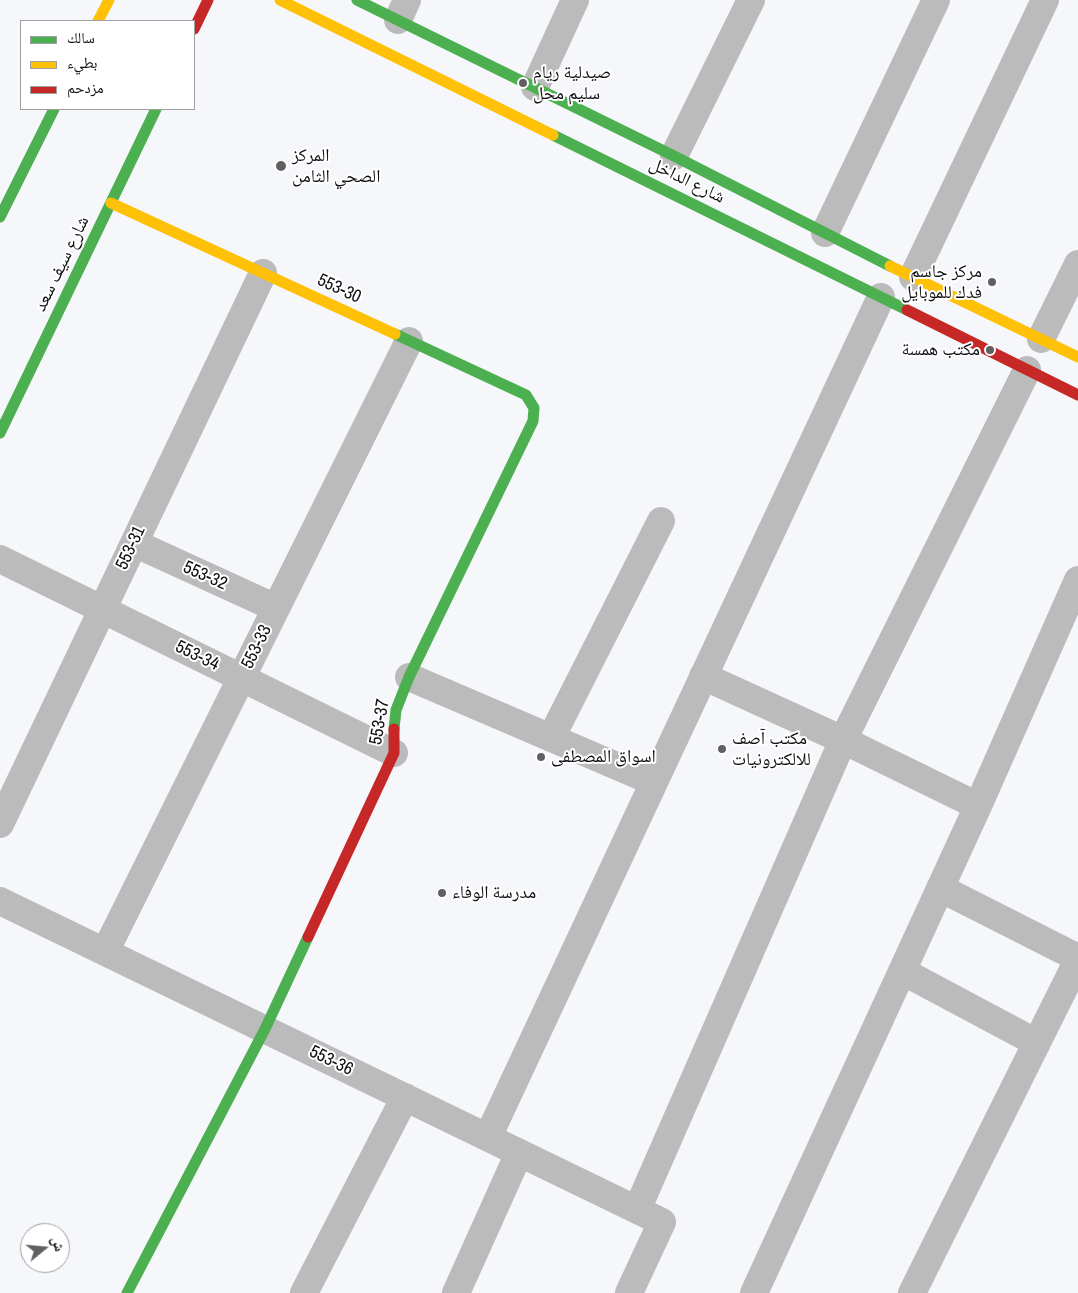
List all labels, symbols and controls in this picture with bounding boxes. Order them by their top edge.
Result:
legend [20,20,195,110]
text: سالك [67,27,95,48]
text: بطيء [67,52,97,73]
place label: صيدلية ريام سليم محل [533,62,611,104]
text: مزدحم [67,77,104,98]
marker: صيدلية ريام سليم محل [517,77,529,89]
place label: المركز الصحي الثامن [292,145,380,188]
street label: شارع الداخل [646,153,728,209]
marker: المركز الصحي الثامن [274,159,288,173]
street label: شارع سيف سعد [30,213,94,315]
place label: مركز جاسم فدك للموبايل [901,261,982,304]
street label: 553-30 [314,270,364,308]
marker: مركز جاسم فدك للموبايل [986,276,998,288]
place label: مكتب همسة [902,339,980,361]
marker: مكتب همسة [984,344,996,356]
street label: 553-31 [112,523,150,573]
street label: 553-32 [180,557,230,595]
street label: 553-33 [237,622,277,672]
street label: 553-34 [172,636,222,676]
street label: 553-37 [365,697,395,747]
place label: مكتب آصف للالكترونيات [732,728,811,771]
marker: مكتب آصف للالكترونيات [716,743,728,755]
place label: اسواق المصطفى [551,746,656,768]
marker: اسواق المصطفى [535,751,547,763]
place label: مدرسة الوفاء [452,882,536,904]
marker: مدرسة الوفاء [436,887,448,899]
street label: 553-36 [306,1041,356,1081]
north arrow [20,1223,70,1273]
text: ش [48,1234,69,1254]

